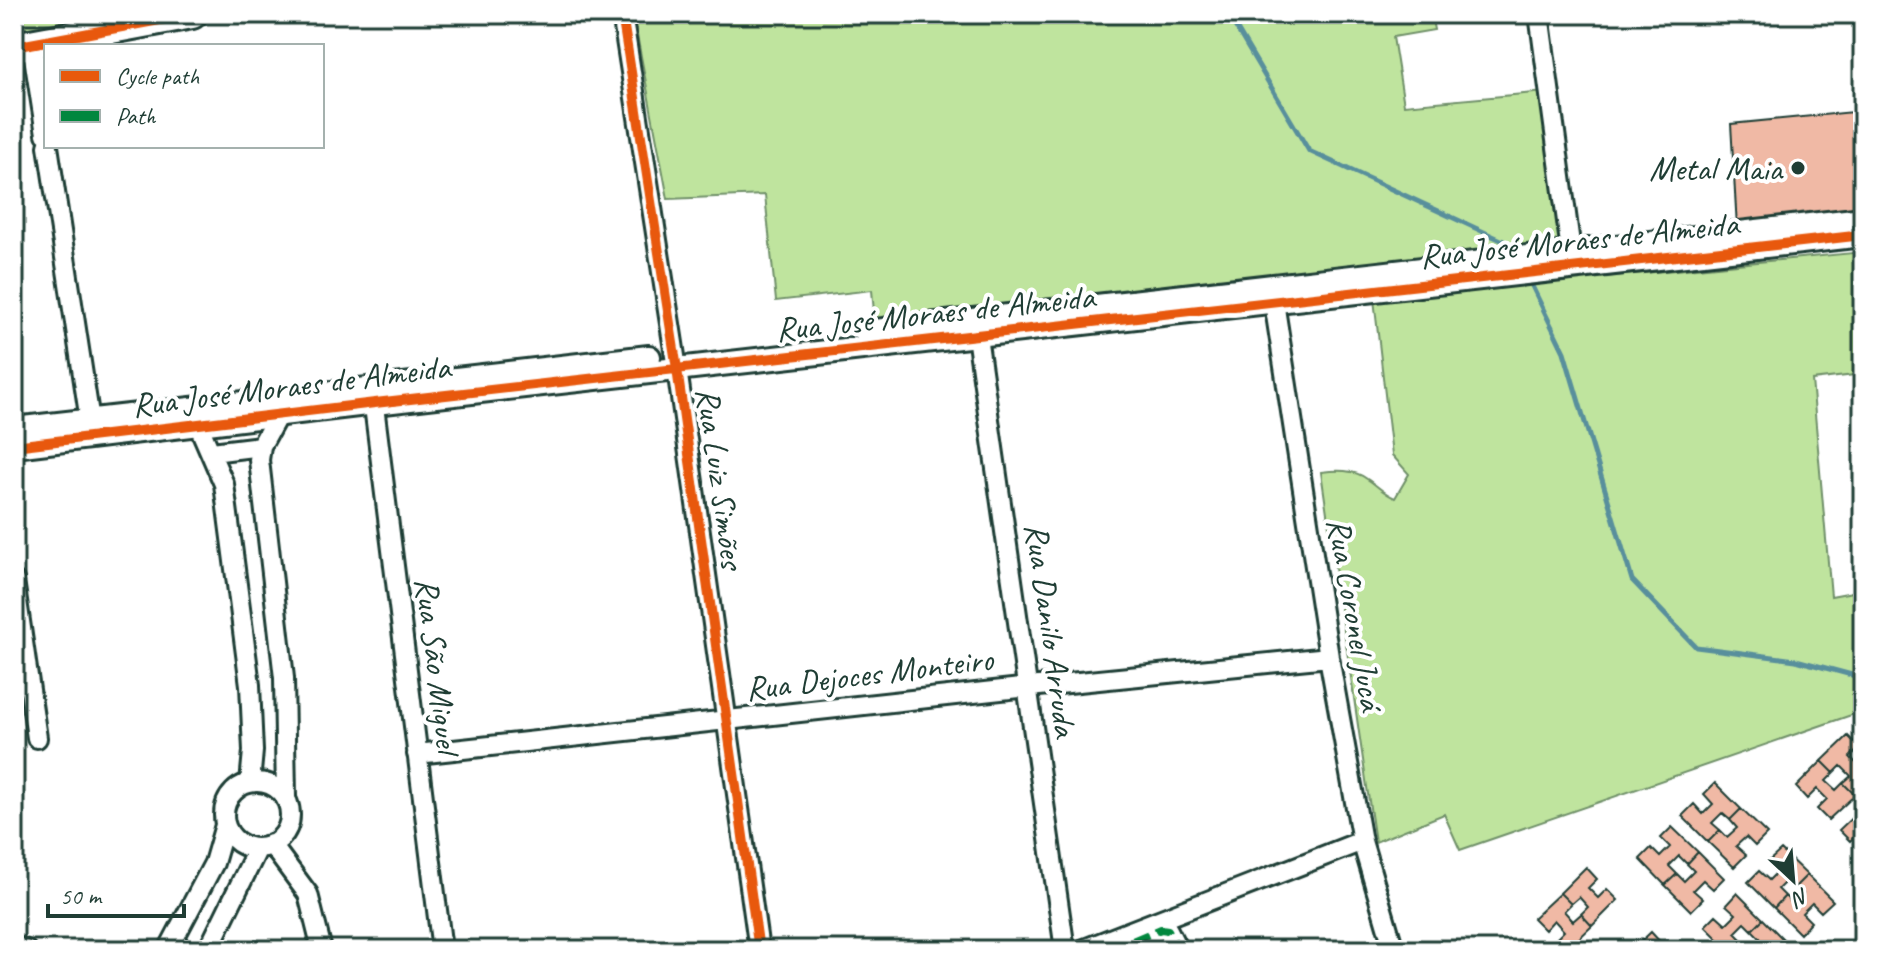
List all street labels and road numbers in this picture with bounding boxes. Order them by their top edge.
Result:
street label: Rua José Moraes de Almeida [1418,201,1743,278]
street label: Rua José Moraes de Almeida [774,274,1099,351]
street label: Rua José Moraes de Almeida [130,344,455,426]
street label: Rua Luiz Simões [687,385,755,575]
street label: Rua Coronel Jucá [1317,515,1394,717]
street label: Rua Danilo Arruda [1015,520,1088,742]
street label: Rua São Miguel [405,575,470,761]
street label: Rua Dejoces Monteiro [743,637,997,710]

